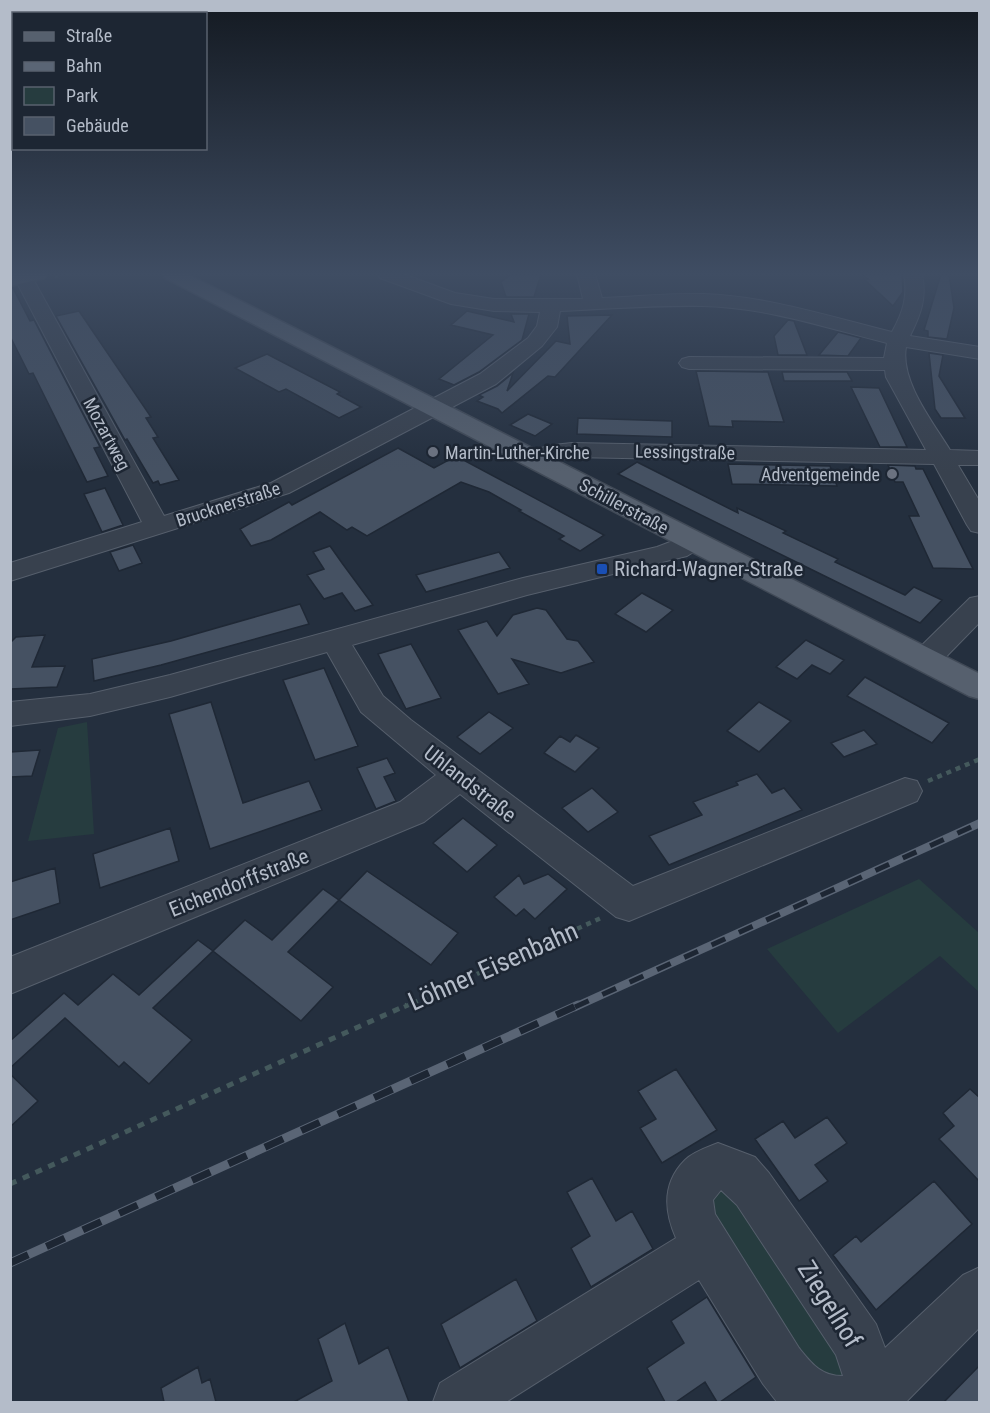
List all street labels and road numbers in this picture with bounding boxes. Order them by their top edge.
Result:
street label: Mozartweg [79,394,135,474]
street label: Lessingstraße [635,441,735,463]
street label: Schillerstraße [576,474,672,538]
street label: Brucknerstraße [173,477,283,531]
street label: Uhlandstraße [419,741,521,827]
street label: Eichendorffstraße [166,844,313,922]
street label: Löhner Eisenbahn [403,915,583,1017]
street label: Ziegelhof [792,1255,868,1353]

